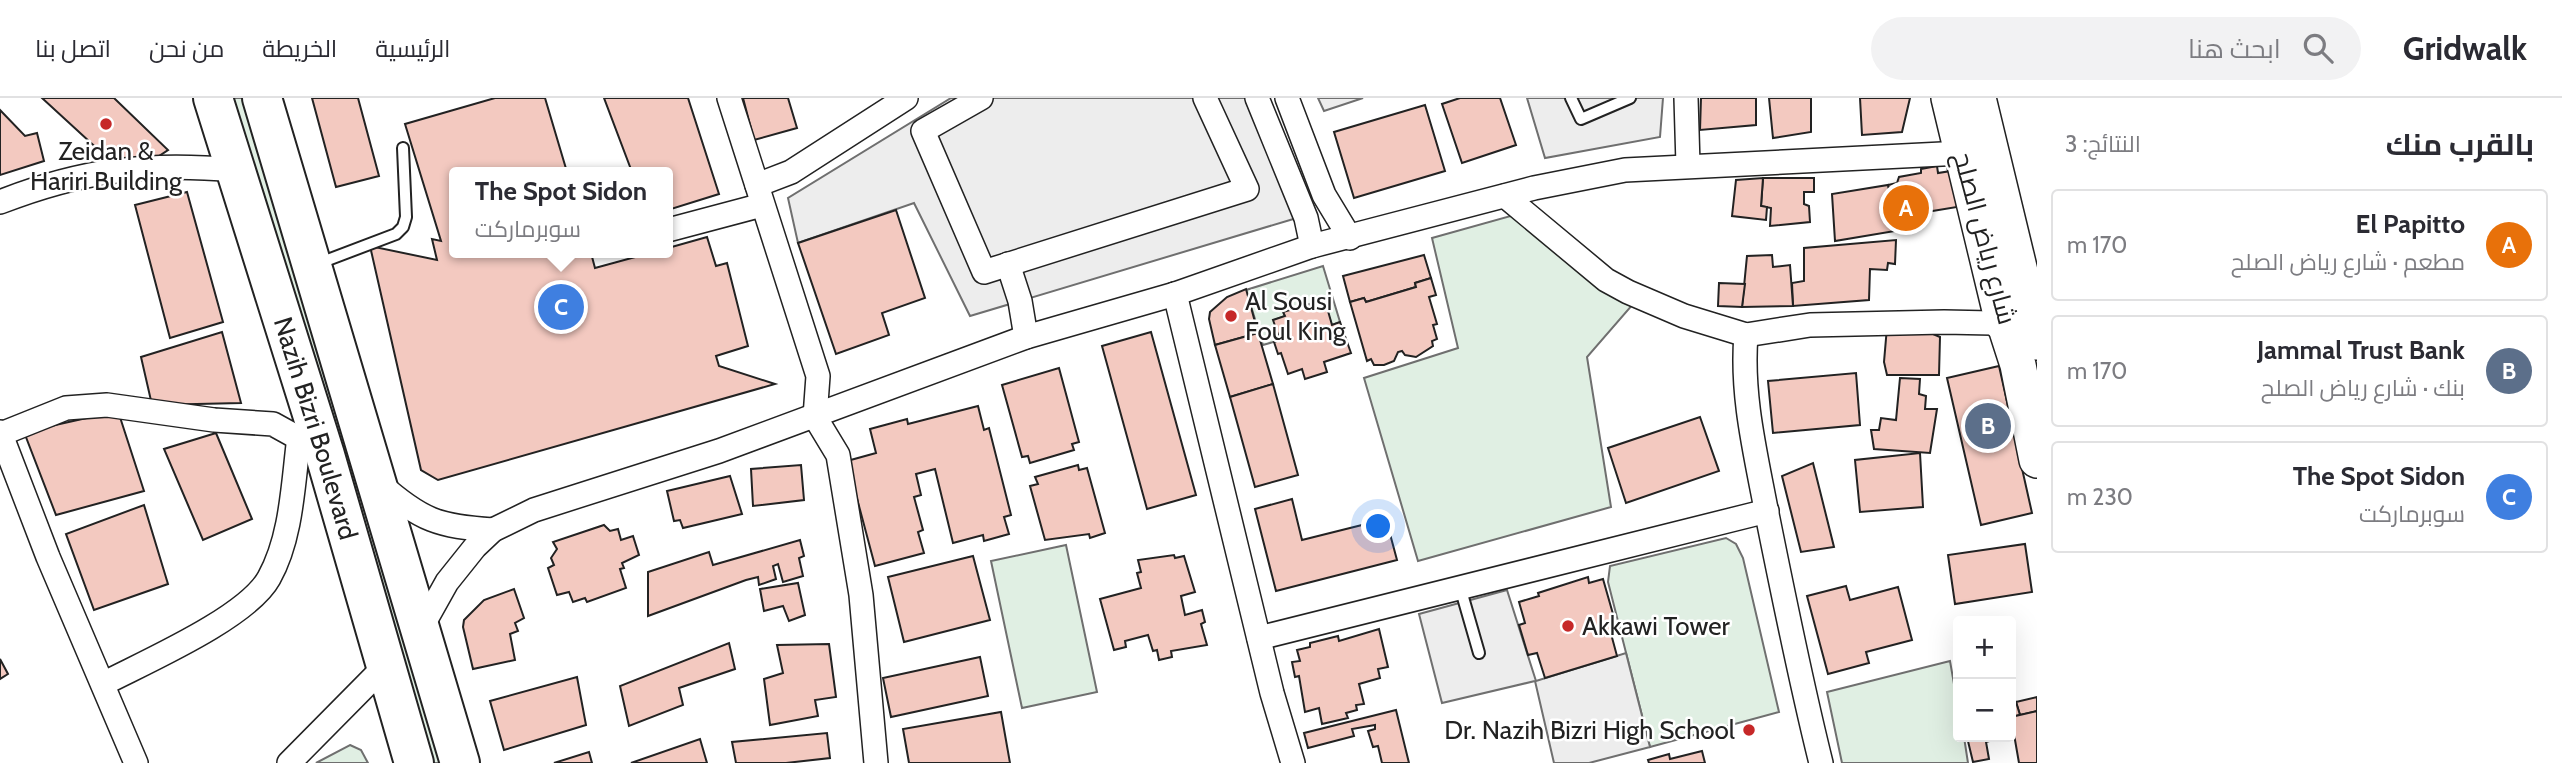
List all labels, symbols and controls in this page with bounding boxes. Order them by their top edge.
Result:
search box [1871,17,2361,80]
text: Gridwalk [2403,28,2527,68]
icon: search [2299,29,2337,67]
text: ابحث هنا [2188,33,2281,65]
text: اتصل بنا [35,34,111,63]
text: من نحن [149,34,224,63]
text: الخريطة [262,34,337,63]
text: الرئيسية [375,34,451,63]
marker: Zeidan & Hariri Building [98,116,114,132]
text: بالقرب منك [2386,126,2534,163]
text: النتائج: 3 [2065,130,2141,158]
place label: Zeidan & Hariri Building [30,135,183,197]
street label: شارع رياض الصلح [1946,148,2023,328]
popup [449,167,673,258]
text: The Spot Sidon [475,175,647,207]
pin: A [1883,182,1929,234]
text: El Papitto [2356,208,2465,240]
text: سوبرماركت [475,215,581,243]
text: 170 m [2067,231,2127,259]
text: A [2502,231,2516,259]
text: مطعم · شارع رياض الصلح [2231,248,2465,276]
pin: C [538,281,584,333]
place label: Al Sousi Foul King [1245,285,1347,347]
marker: Al Sousi Foul King [1223,308,1239,324]
street label: Nazih Bizri Boulevard [267,313,365,543]
text: Jammal Trust Bank [2257,334,2465,366]
text: 170 m [2067,357,2127,385]
text: B [2502,357,2516,385]
text: بنك · شارع رياض الصلح [2261,374,2465,402]
pin: B [1965,400,2011,452]
text: The Spot Sidon [2293,460,2465,492]
text: 230 m [2067,483,2133,511]
text: C [2502,483,2516,511]
text: سوبرماركت [2359,500,2465,528]
your location [1361,509,1395,543]
place label: Akkawi Tower [1582,610,1731,642]
map controls [1953,616,2016,742]
button: + [1953,616,2016,679]
marker: Akkawi Tower [1560,618,1576,634]
button: − [1953,679,2016,742]
place label: Dr. Nazih Bizri High School [1444,714,1735,746]
marker: Dr. Nazih Bizri High School [1741,722,1757,738]

